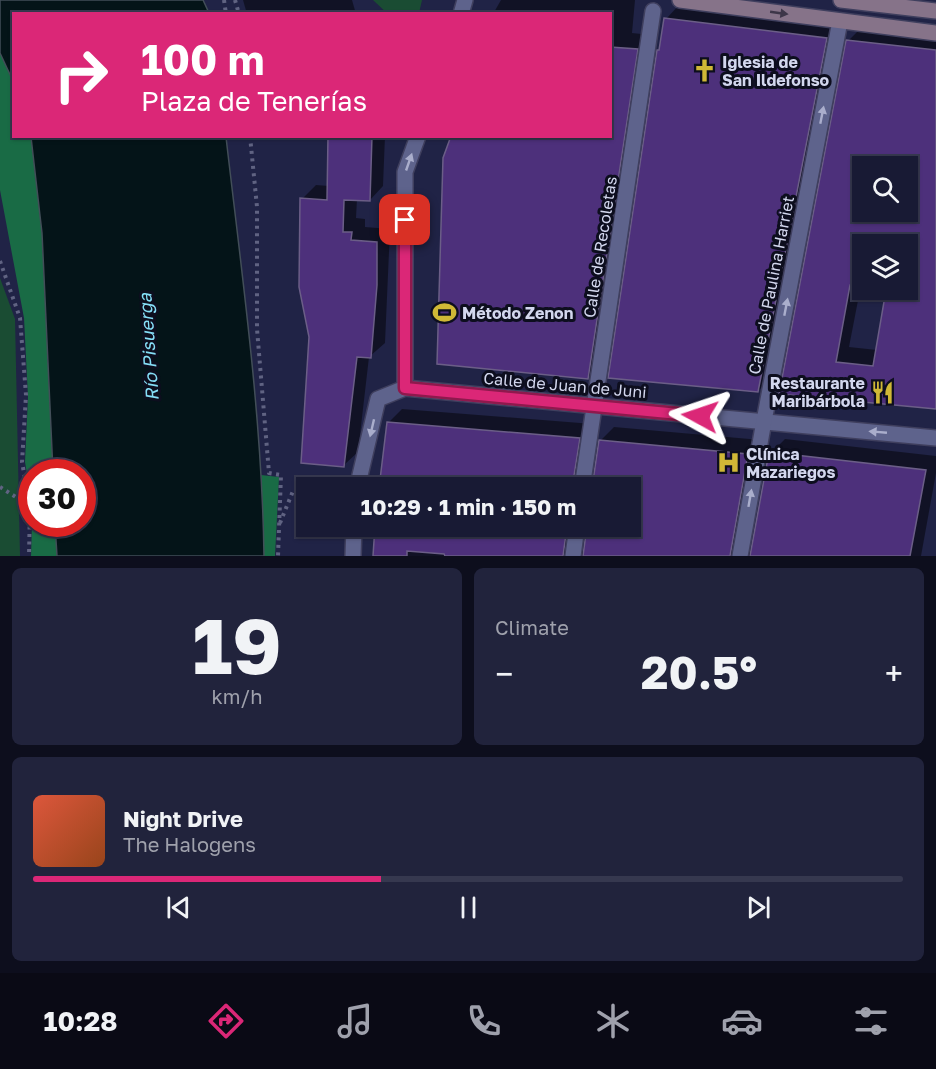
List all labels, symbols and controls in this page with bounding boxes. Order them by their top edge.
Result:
one-way arrow [770,9,789,18]
text: 100 m [141,34,264,84]
icon: right [42,36,120,114]
place label: Iglesia de San Ildefonso [722,52,830,90]
church icon: Iglesia de San Ildefonso [691,58,717,84]
text: Plaza de Tenerías [141,85,367,117]
one-way arrow [818,105,827,124]
one-way arrow [404,153,414,171]
map controls [852,156,918,300]
button: search [852,156,918,222]
street label: Calle de Recoletas [579,175,621,319]
pin [379,194,430,245]
street label: Calle de Paulina Harriet [744,194,798,376]
icon: arrive [388,203,421,236]
button: layers [852,234,918,300]
water label: Río Pisuerga [133,292,163,402]
one-way arrow [782,297,791,316]
sports icon: Método Zenon [431,300,457,326]
place label: Método Zenon [462,303,573,323]
street label: Calle de Juan de Juni [483,368,647,402]
place label: Restaurante Maribárbola [770,373,865,411]
restaurant icon: Restaurante Maribárbola [870,379,896,405]
position arrow [668,384,732,448]
one-way arrow [366,419,376,437]
one-way arrow [868,427,887,437]
place label: Clínica Mazariegos [746,444,835,482]
hospital icon: Clínica Mazariegos [715,450,741,476]
speed limit sign: 30 [18,459,96,537]
one-way arrow [746,489,755,508]
text: 10:29 · 1 min · 150 m [361,493,576,520]
text: 19 [192,598,282,691]
text: Climate [495,615,569,639]
text: 20.5° [641,645,757,699]
text: − [495,654,513,693]
text: + [885,654,903,693]
text: km/h [212,684,262,708]
text: Night Drive [123,805,243,832]
text: The Halogens [123,832,256,856]
icon: previous [162,891,195,924]
icon: pause [452,891,485,924]
icon: next [742,891,775,924]
icon: directions [205,1000,247,1042]
icon: music [334,1000,376,1042]
icon: phone [463,1000,505,1042]
icon: climate [592,1000,634,1042]
icon: car [721,1000,763,1042]
icon: filters [850,1000,892,1042]
text: 10:28 [44,1005,117,1037]

